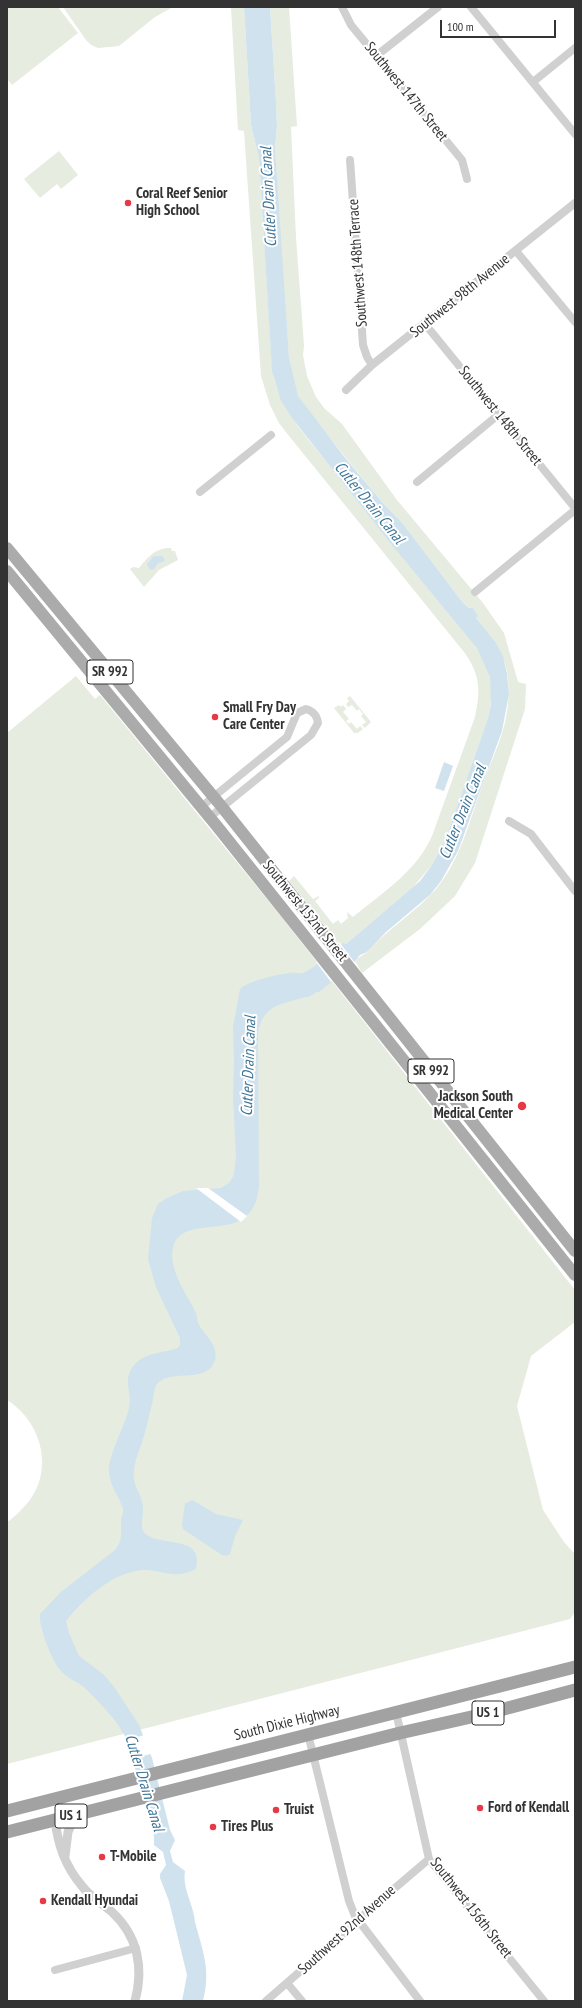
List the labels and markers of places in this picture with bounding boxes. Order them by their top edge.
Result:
place label: Coral Reef Senior High School [136,185,227,220]
marker: Coral Reef Senior High School [123,198,133,208]
place label: Small Fry Day Care Center [223,699,296,734]
marker: Small Fry Day Care Center [210,712,220,722]
place label: Jackson South Medical Center [434,1088,513,1123]
marker: Jackson South Medical Center [516,1100,528,1112]
place label: Ford of Kendall [488,1799,569,1817]
place label: Truist [284,1801,314,1819]
marker: Ford of Kendall [475,1803,485,1813]
marker: Truist [271,1805,281,1815]
place label: Tires Plus [221,1818,273,1836]
marker: Tires Plus [208,1822,218,1832]
place label: T-Mobile [110,1848,157,1866]
marker: T-Mobile [97,1852,107,1862]
place label: Kendall Hyundai [51,1892,138,1910]
marker: Kendall Hyundai [38,1896,48,1906]

